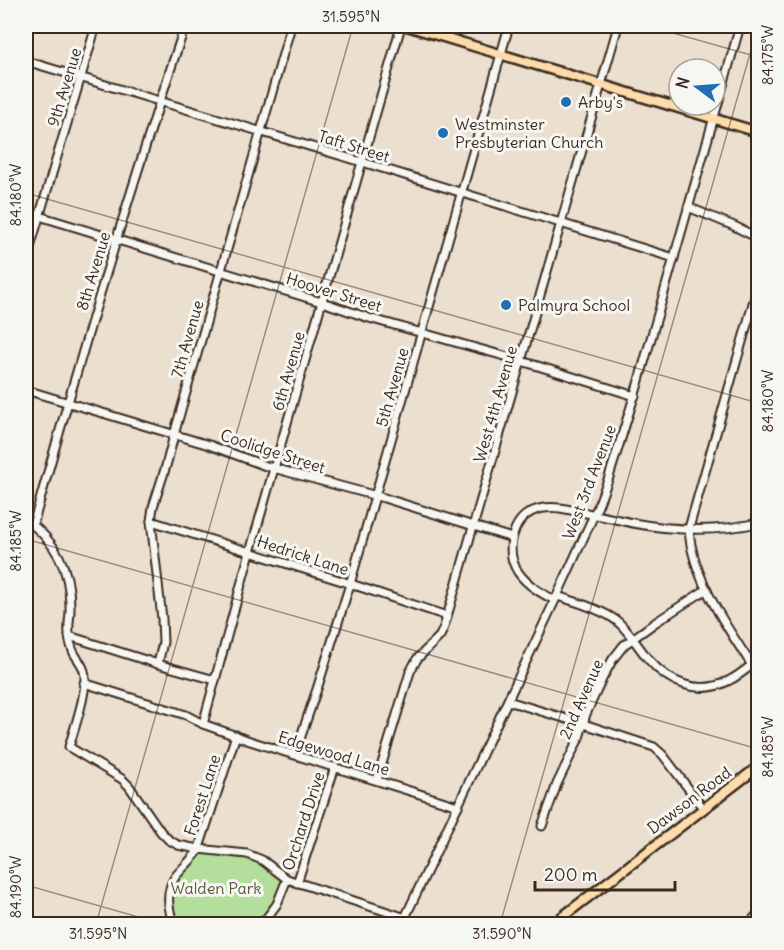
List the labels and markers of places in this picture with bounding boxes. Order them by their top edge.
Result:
place label: Arby's [578,92,623,112]
marker: Arby's [559,95,573,109]
place label: Westminster Presbyterian Church [455,114,603,152]
marker: Westminster Presbyterian Church [436,126,450,140]
place label: Palmyra School [518,295,630,315]
marker: Palmyra School [499,298,513,312]

